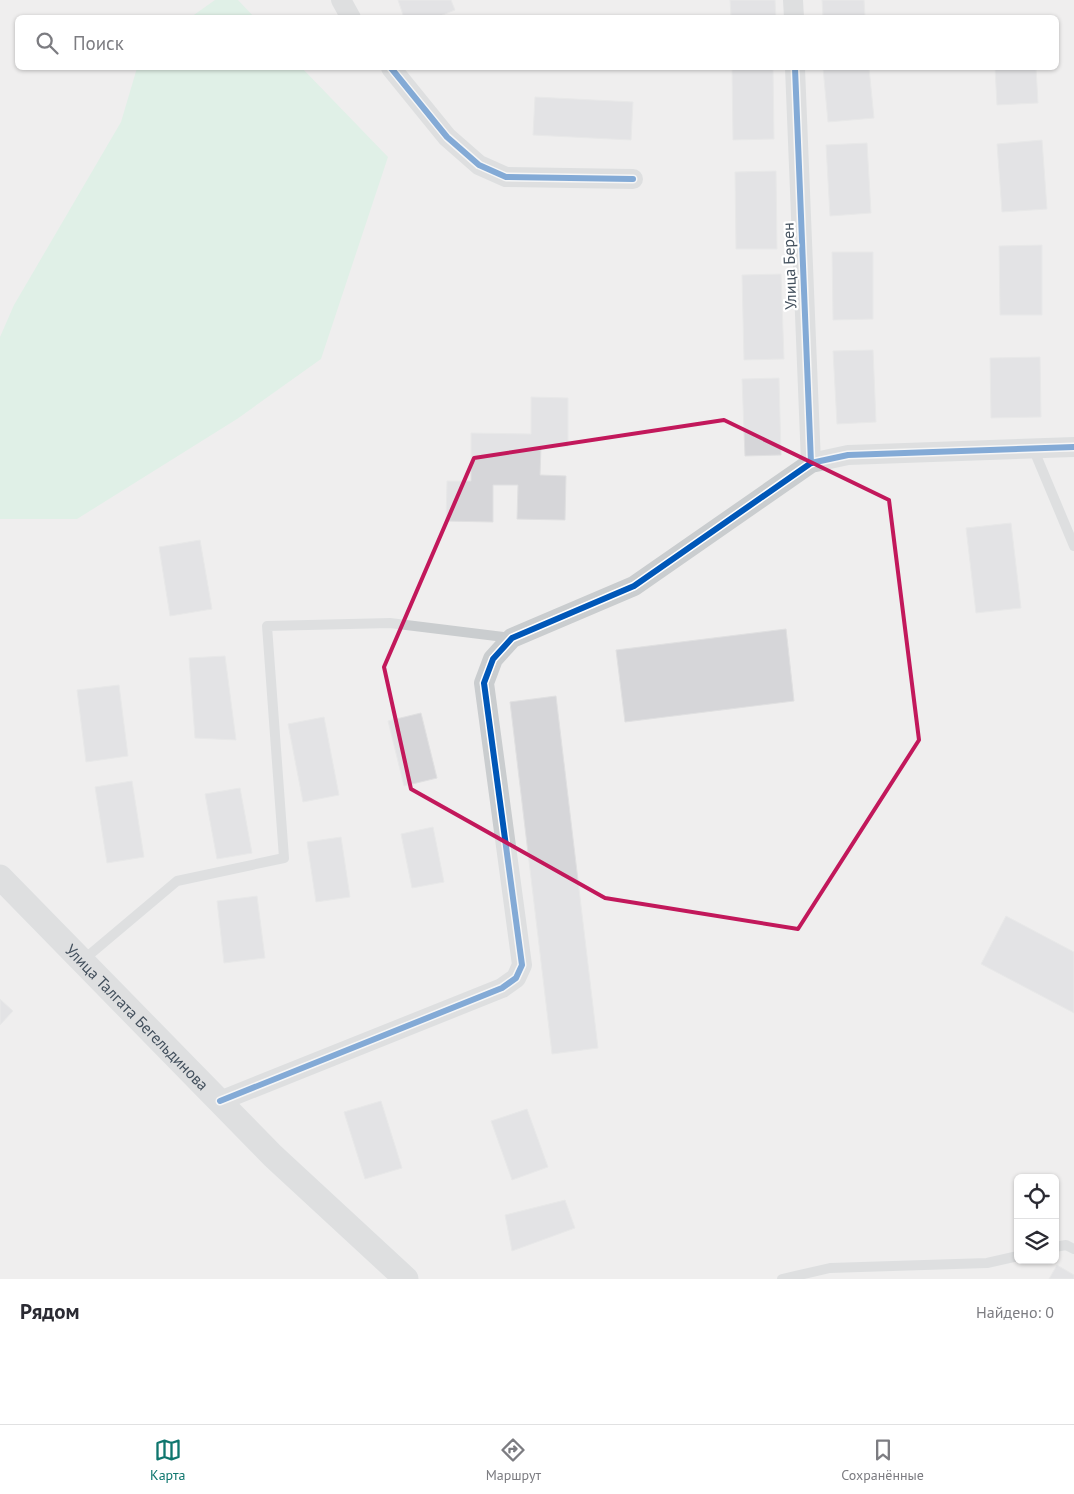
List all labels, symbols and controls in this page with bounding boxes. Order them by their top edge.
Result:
search box [15,15,1059,70]
icon: search [33,29,61,57]
text: Поиск [73,31,124,55]
street label: Улица Берен [777,222,801,310]
street label: Улица Талгата Бегельдинова [61,940,213,1094]
map controls [1014,1174,1059,1264]
button: locate [1014,1174,1059,1219]
button: layers [1014,1219,1059,1264]
text: Рядом [20,1298,79,1325]
text: Найдено: 0 [976,1302,1054,1322]
tab: Карта [150,1436,185,1484]
tab: Маршрут [486,1436,541,1484]
tab: Сохранённые [841,1436,924,1484]

